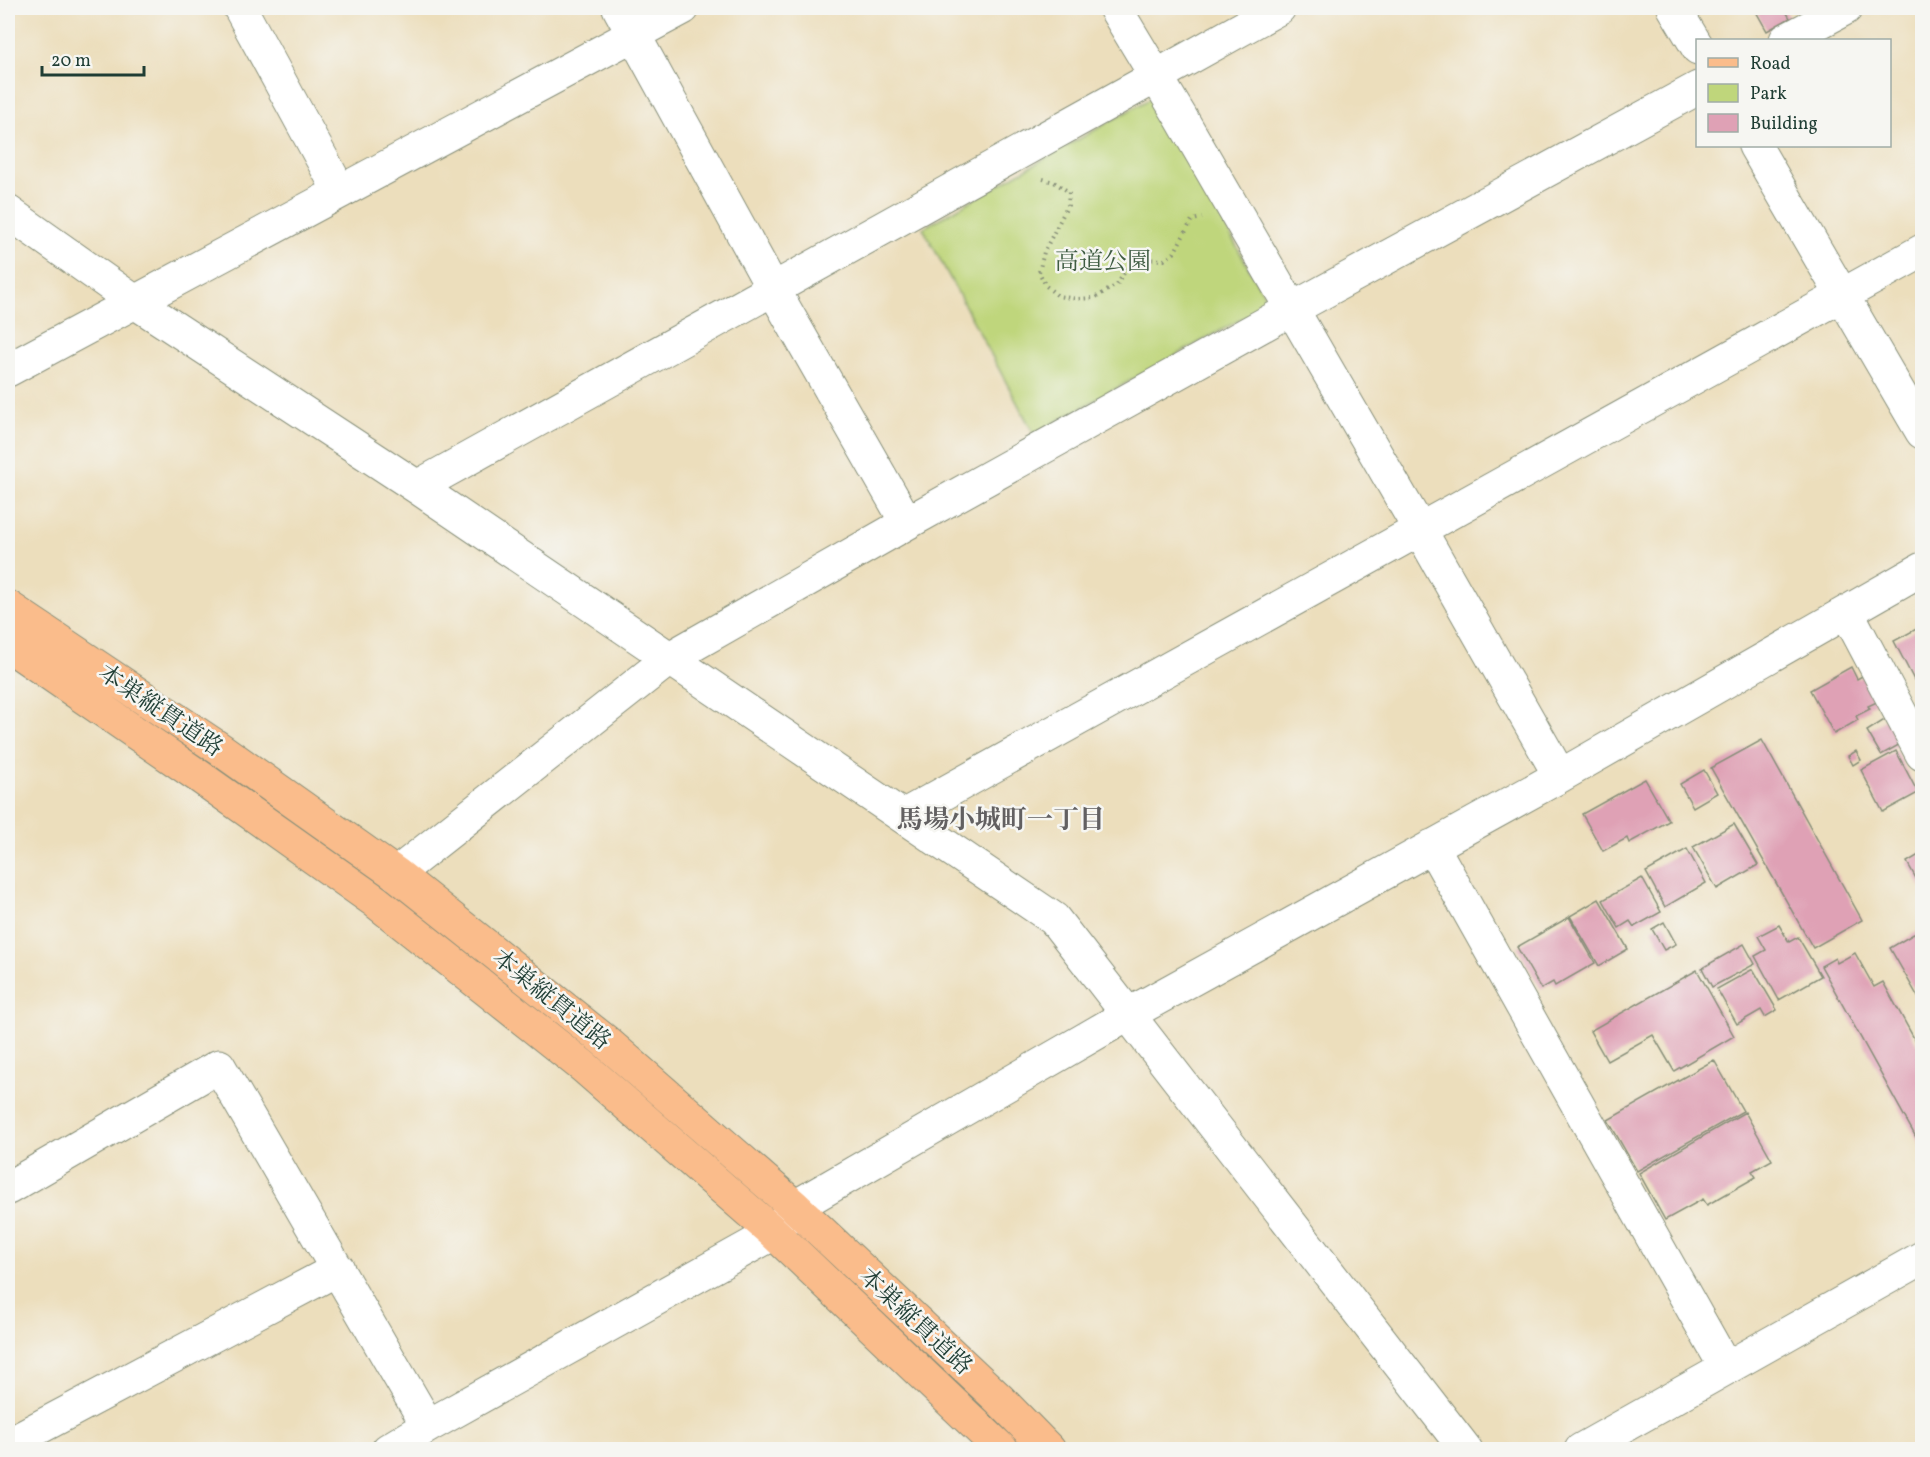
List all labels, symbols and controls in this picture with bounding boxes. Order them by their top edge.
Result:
scale bar [42,39,144,77]
legend [1696,39,1891,147]
text: 20 m [51,49,91,74]
text: Road [1750,52,1791,77]
text: Park [1750,82,1787,107]
text: Building [1750,112,1818,137]
park label: 高道公園 [1055,246,1151,280]
street label: 本巣縦貫道路 [91,657,229,766]
district label: 馬場小城町一丁目 [897,803,1105,839]
street label: 本巣縦貫道路 [484,942,617,1059]
street label: 本巣縦貫道路 [850,1261,979,1384]

